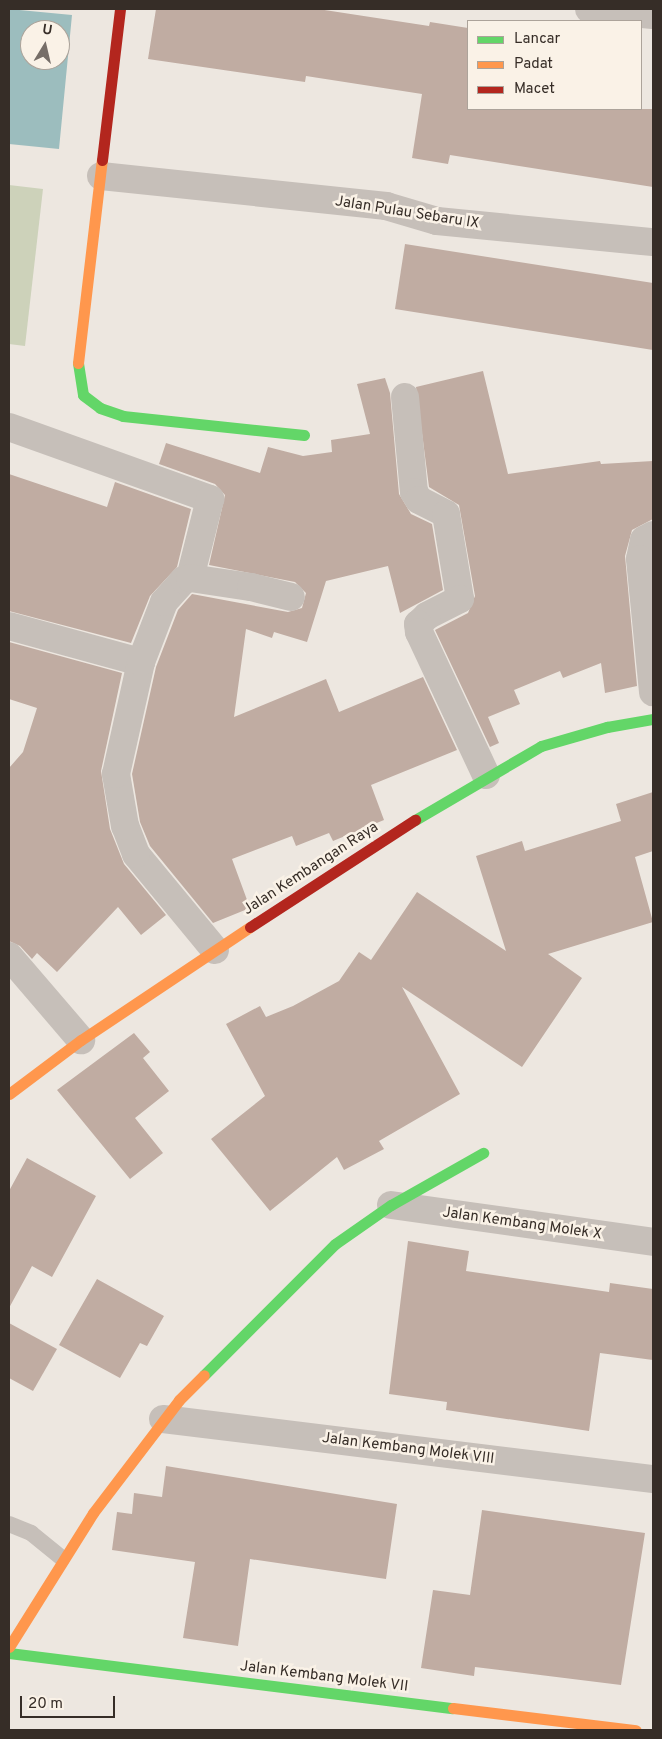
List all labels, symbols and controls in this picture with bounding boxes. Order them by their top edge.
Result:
north arrow [20,20,70,70]
legend [467,20,642,110]
text: U [41,22,54,40]
text: Lancar [514,30,560,49]
text: Padat [514,55,553,74]
text: Macet [514,80,555,99]
street label: Jalan Pulau Sebaru IX [334,193,480,233]
street label: Jalan Kembangan Raya [240,819,382,919]
street label: Jalan Kembang Molek X [441,1204,603,1244]
street label: Jalan Kembang Molek VIII [320,1429,496,1469]
street label: Jalan Kembang Molek VII [239,1658,409,1696]
scale bar [22,1686,118,1718]
text: 20 m [28,1695,63,1714]

